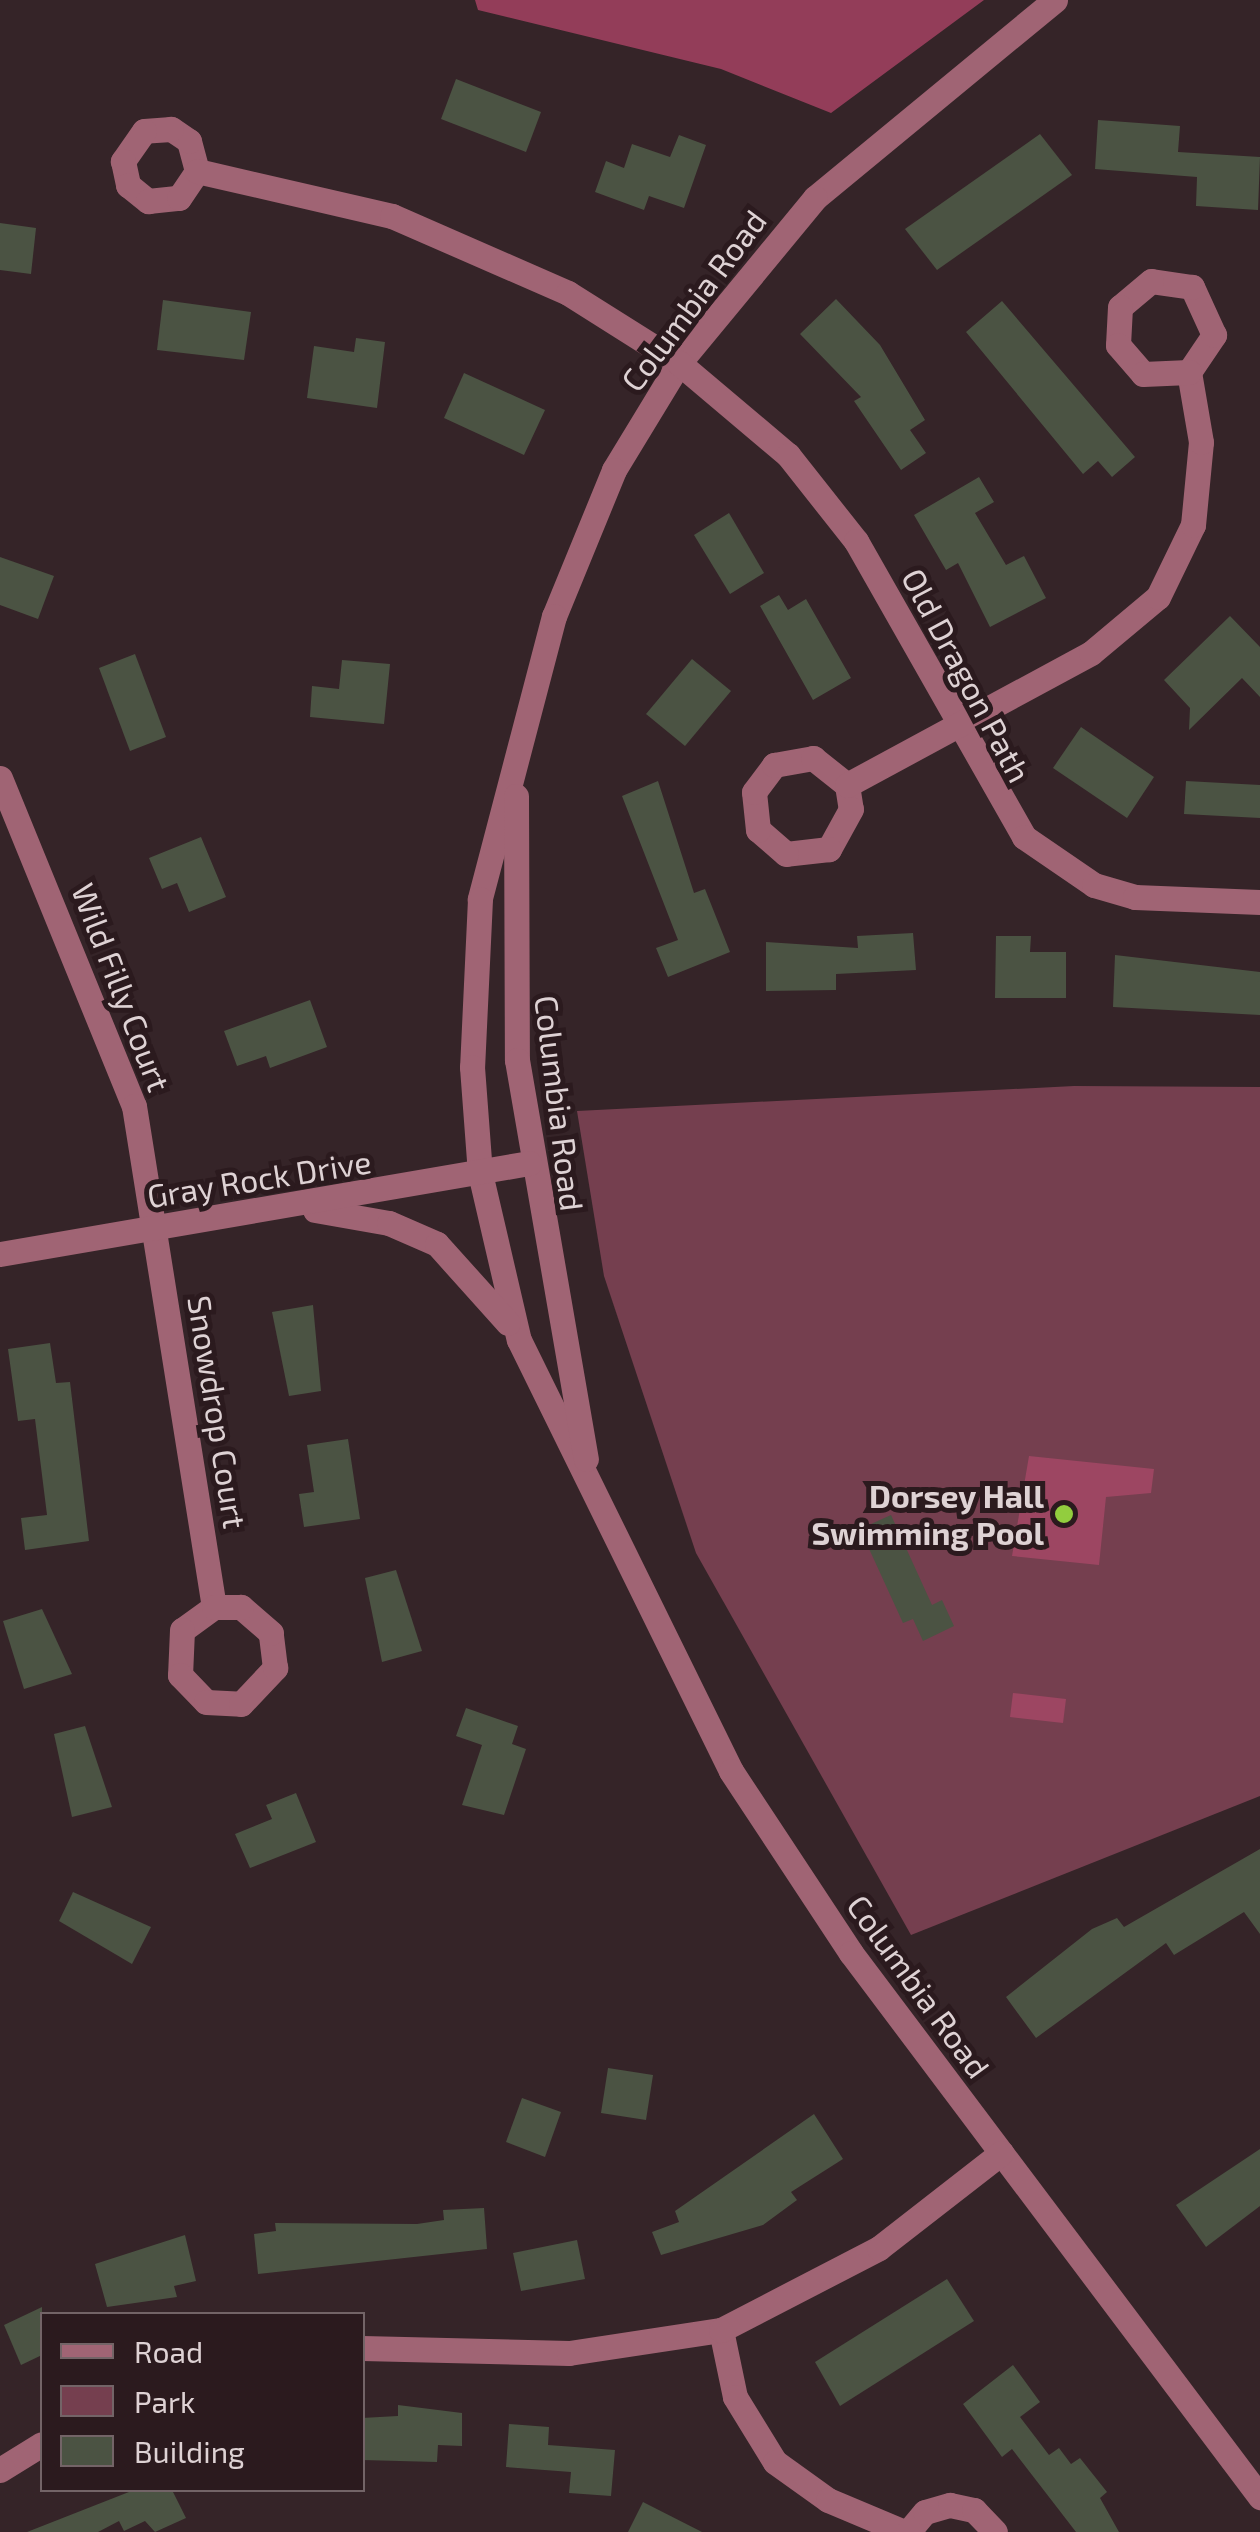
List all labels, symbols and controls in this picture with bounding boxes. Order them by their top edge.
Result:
street label: Columbia Road [612,202,774,398]
street label: Old Dragon Path [894,561,1040,789]
street label: Wild Filly Court [65,877,179,1097]
street label: Columbia Road [528,993,592,1213]
street label: Gray Rock Drive [144,1141,374,1215]
street label: Snowdrop Court [181,1293,255,1531]
place label: Dorsey Hall Swimming Pool [811,1477,1044,1552]
marker: Dorsey Hall Swimming Pool [1053,1503,1075,1525]
street label: Columbia Road [840,1887,998,2085]
legend [40,2312,365,2492]
text: Road [134,2333,203,2369]
text: Park [134,2383,195,2419]
text: Building [134,2433,245,2469]

